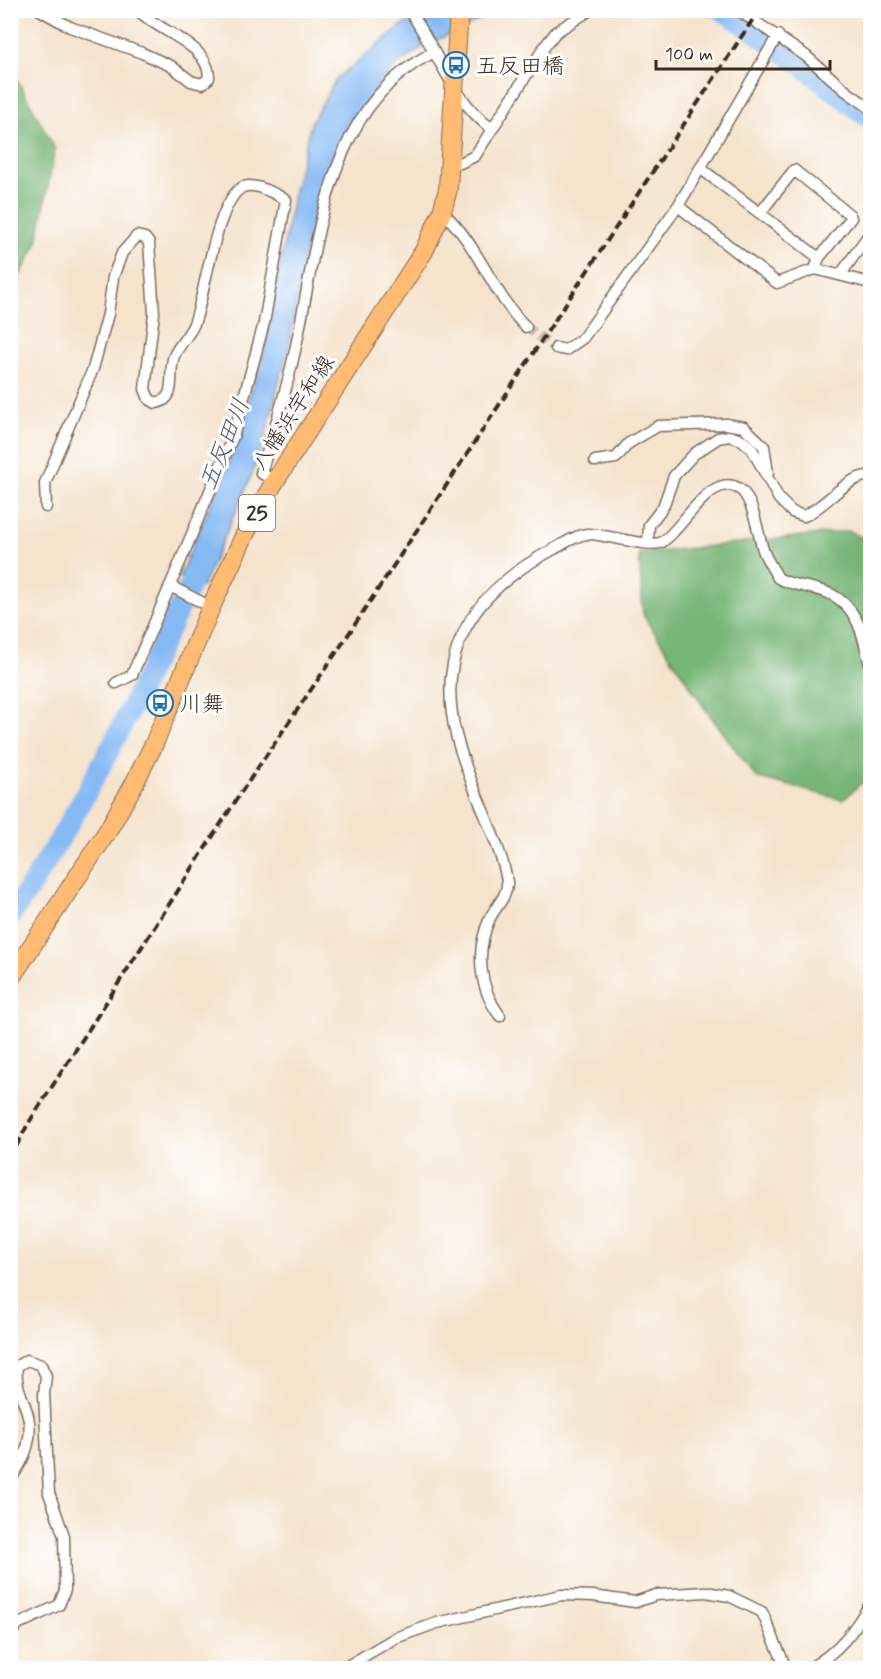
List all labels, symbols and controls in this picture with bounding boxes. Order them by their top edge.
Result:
scale bar [656,33,830,71]
text: 100 m [665,43,713,67]
bus stop icon: 五反田橋 [441,50,471,80]
place label: 五反田橋 [476,53,564,81]
street label: 八幡浜宇和線 [246,350,341,476]
water label: 五反田川 [193,394,258,495]
road number: 25 [239,495,275,531]
bus stop icon: 川舞 [145,688,175,718]
place label: 川舞 [180,691,224,719]

